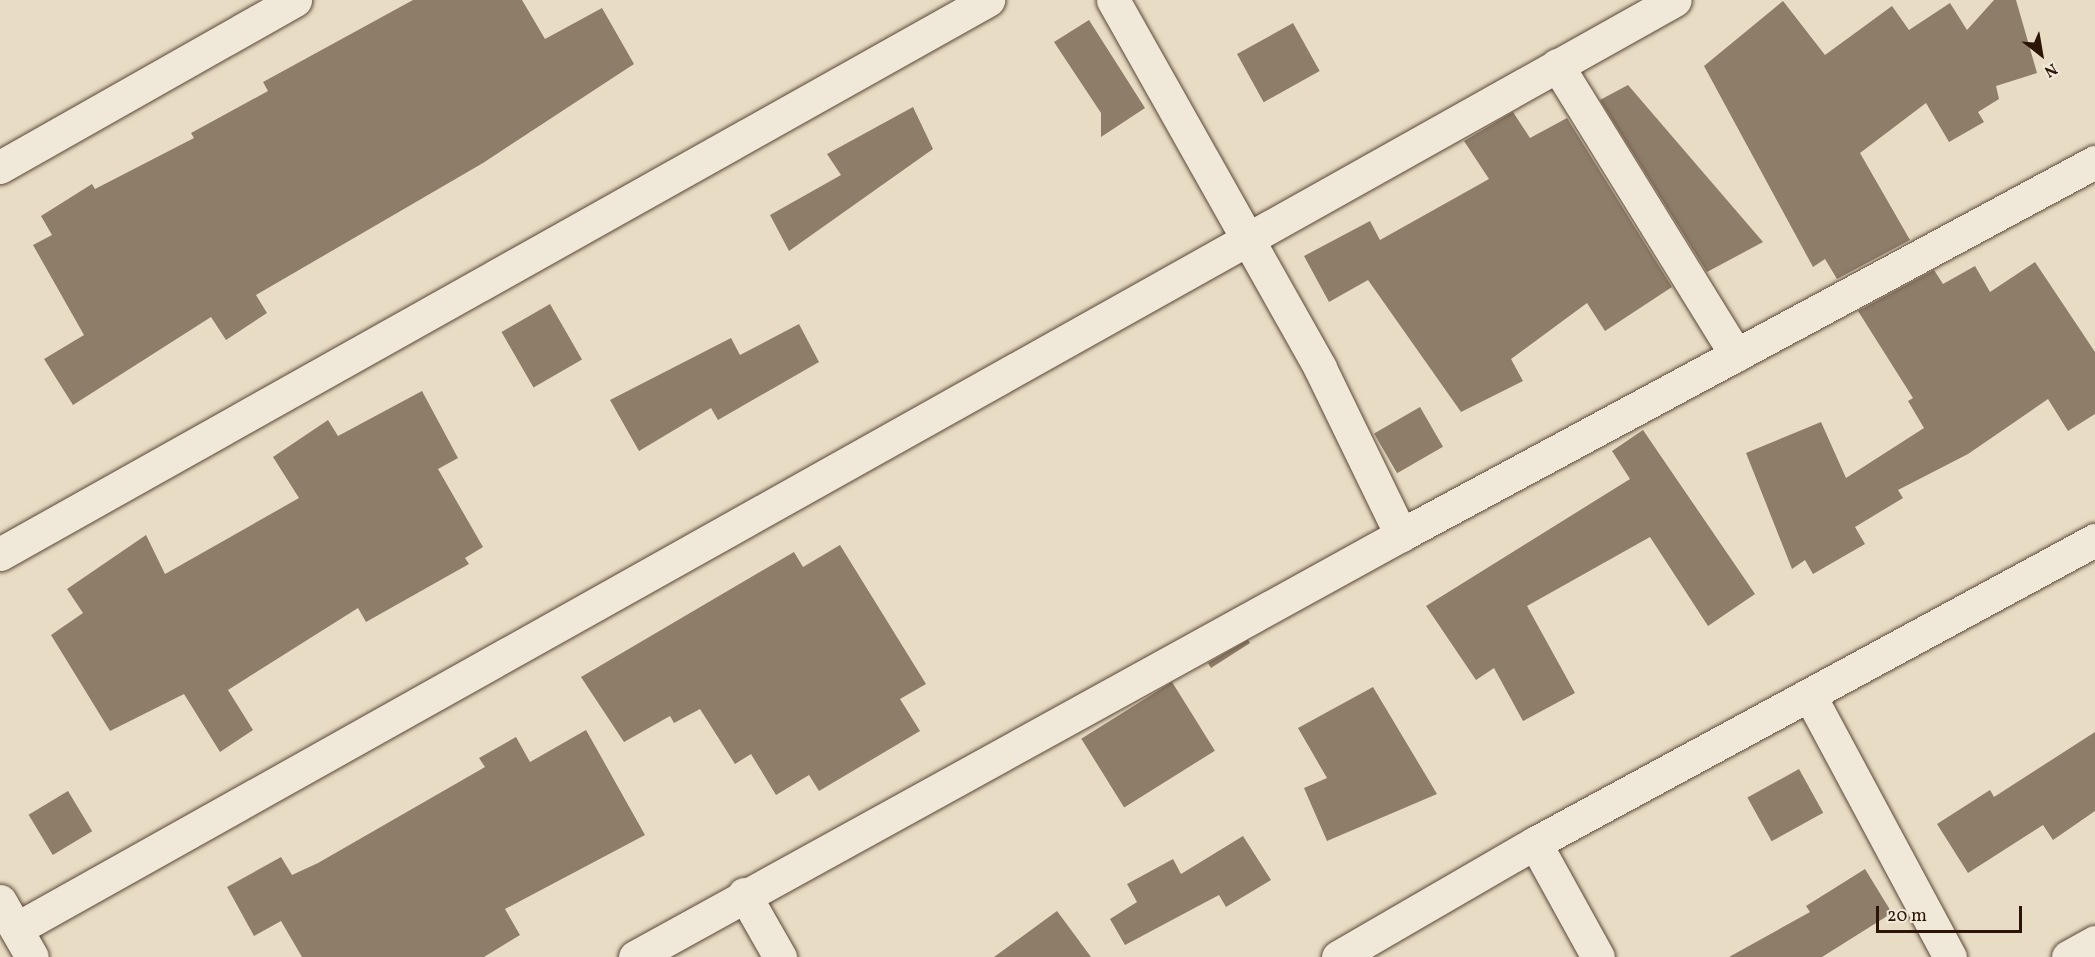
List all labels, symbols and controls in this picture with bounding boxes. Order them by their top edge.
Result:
north arrow [2011,24,2071,84]
text: N [2040,57,2061,82]
scale bar [1879,894,2024,932]
text: 20 m [1887,904,1927,929]

